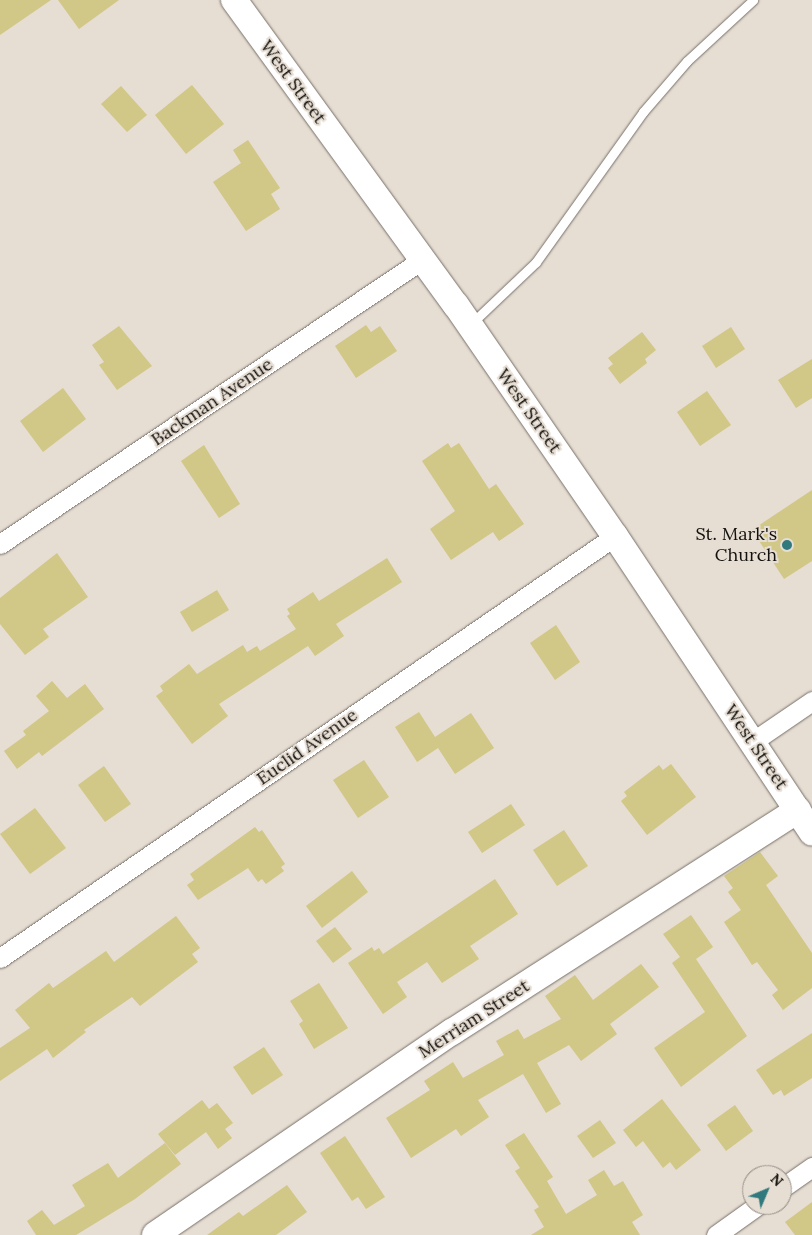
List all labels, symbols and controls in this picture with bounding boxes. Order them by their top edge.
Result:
street label: West Street [255,36,331,128]
street label: Backman Avenue [147,353,277,451]
street label: West Street [492,365,566,457]
place label: St. Mark's Church [695,524,777,566]
marker: St. Mark's Church [781,539,793,551]
street label: West Street [720,700,792,794]
street label: Euclid Avenue [253,704,361,790]
street label: Merriam Street [414,975,534,1063]
north arrow [742,1165,792,1215]
text: N [767,1170,787,1190]

